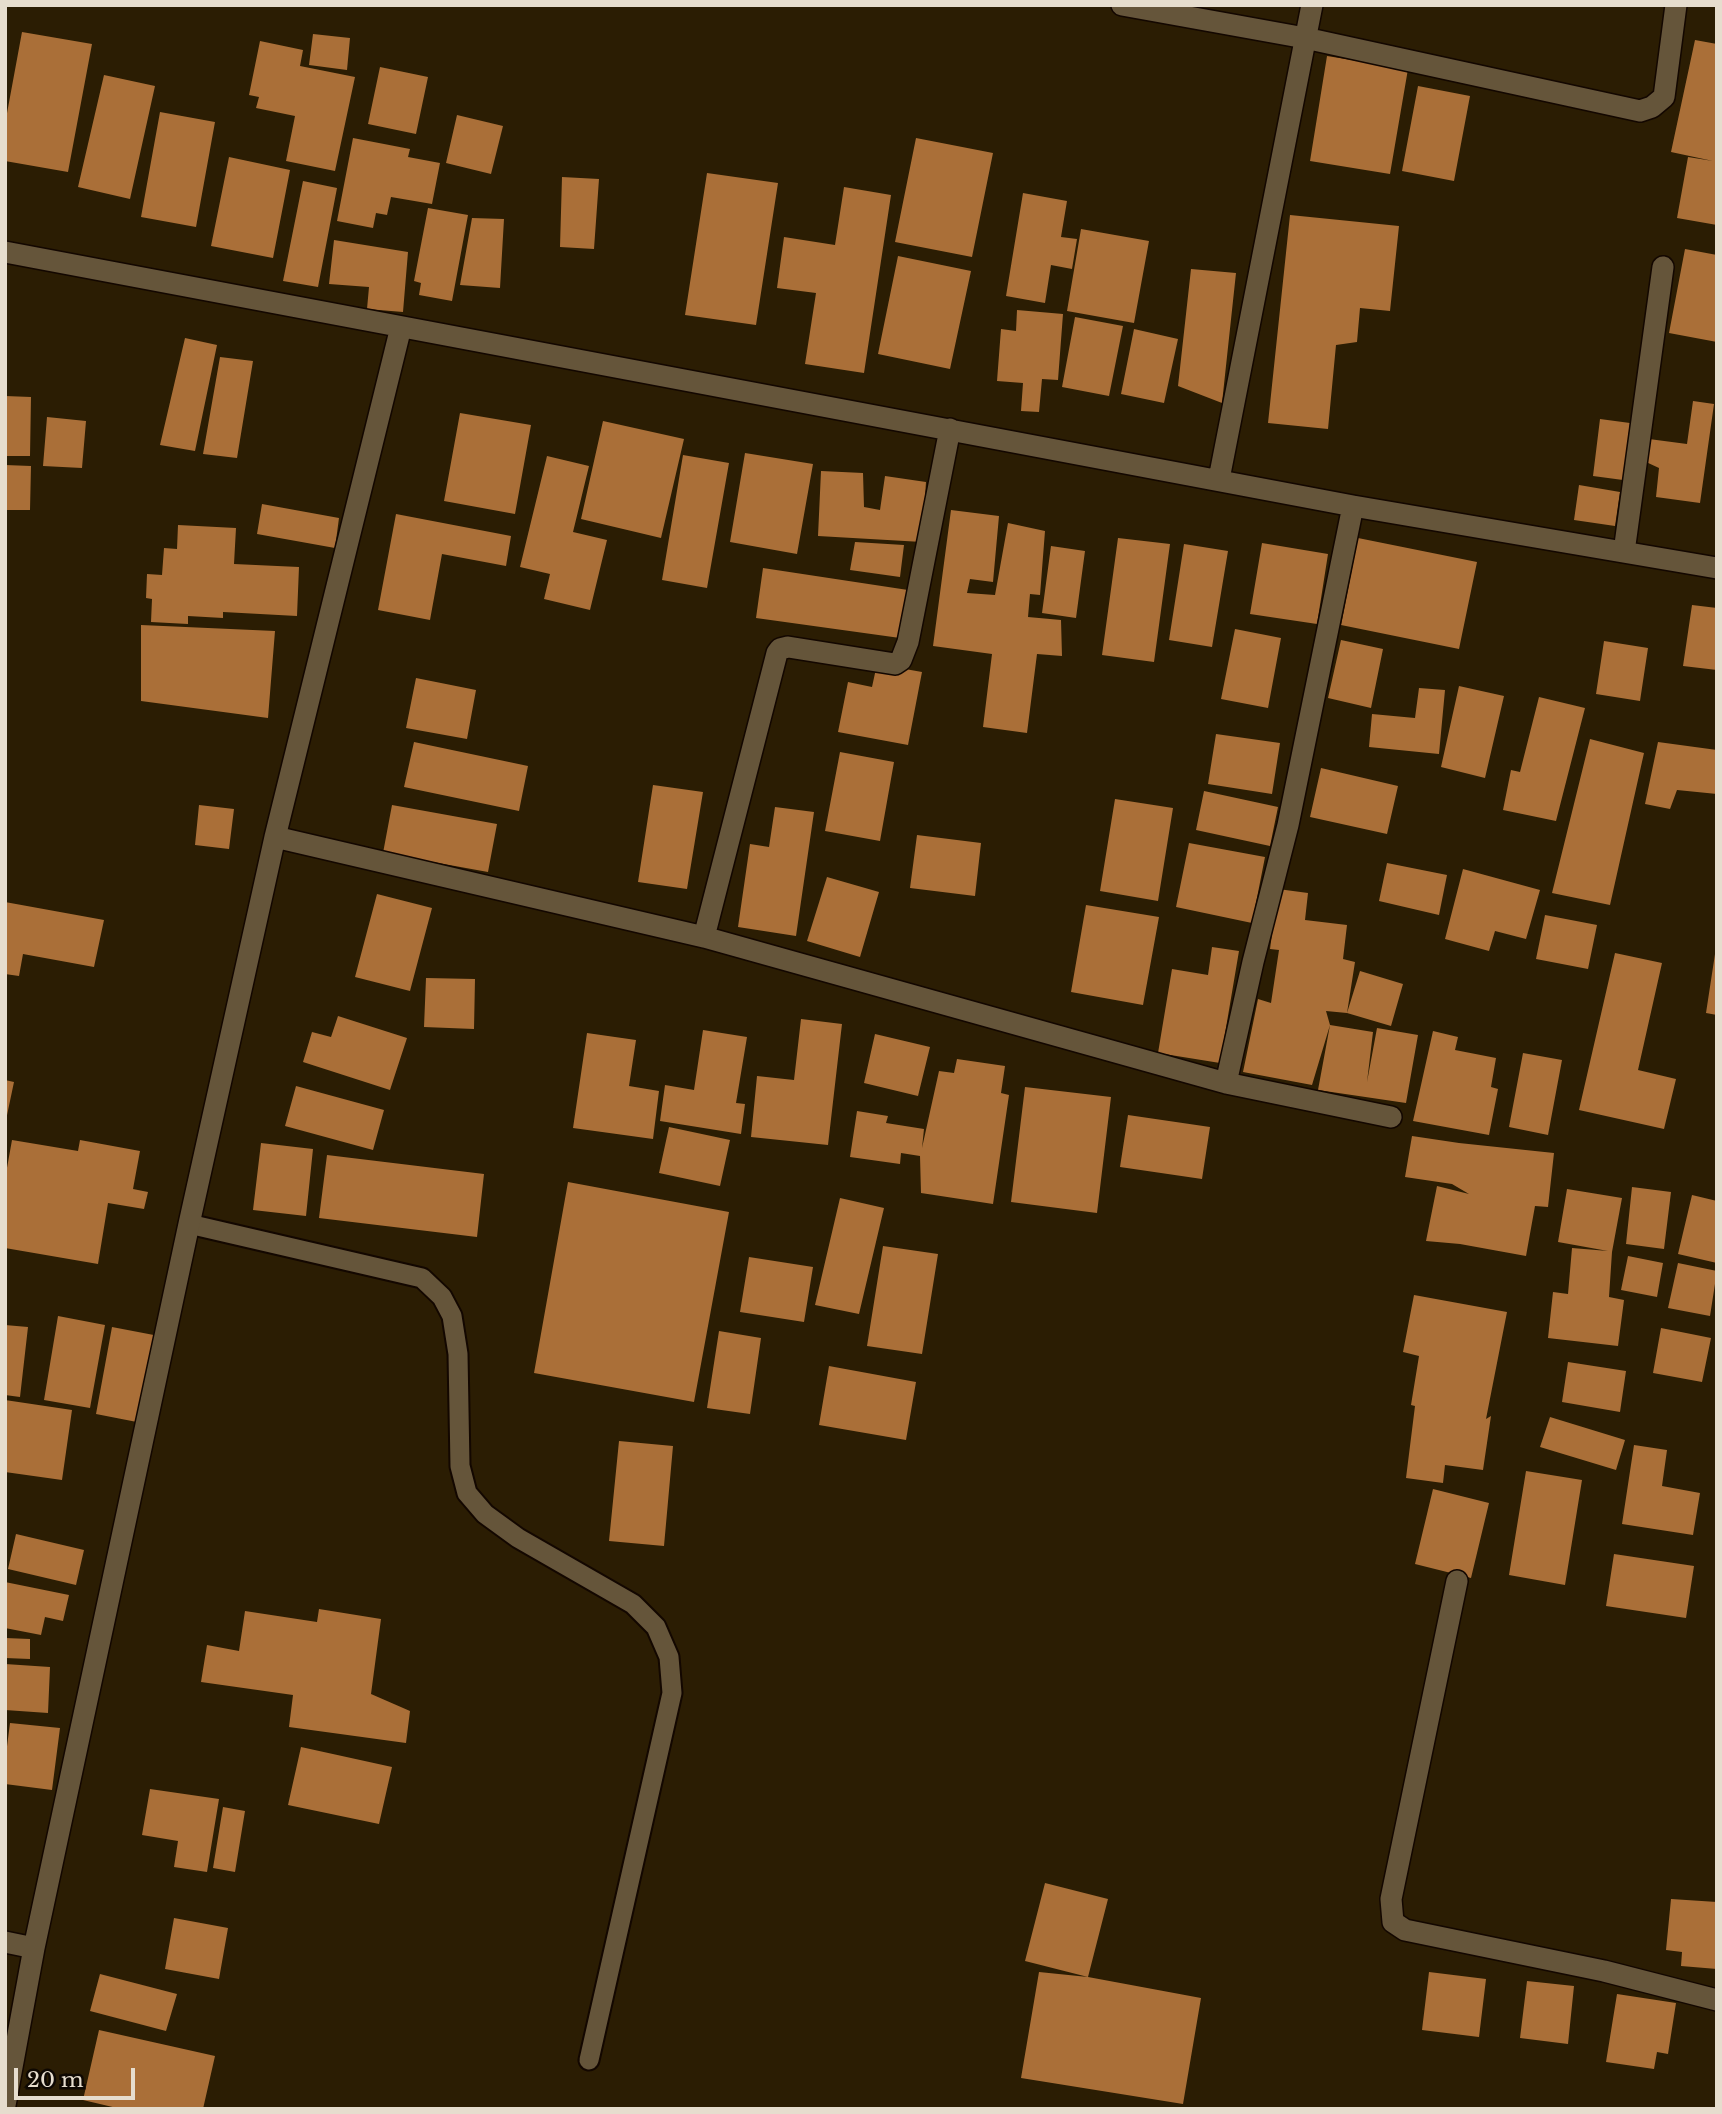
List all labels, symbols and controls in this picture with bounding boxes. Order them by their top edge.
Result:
scale bar [18,2054,138,2098]
text: 20 m [27,2067,84,2093]

